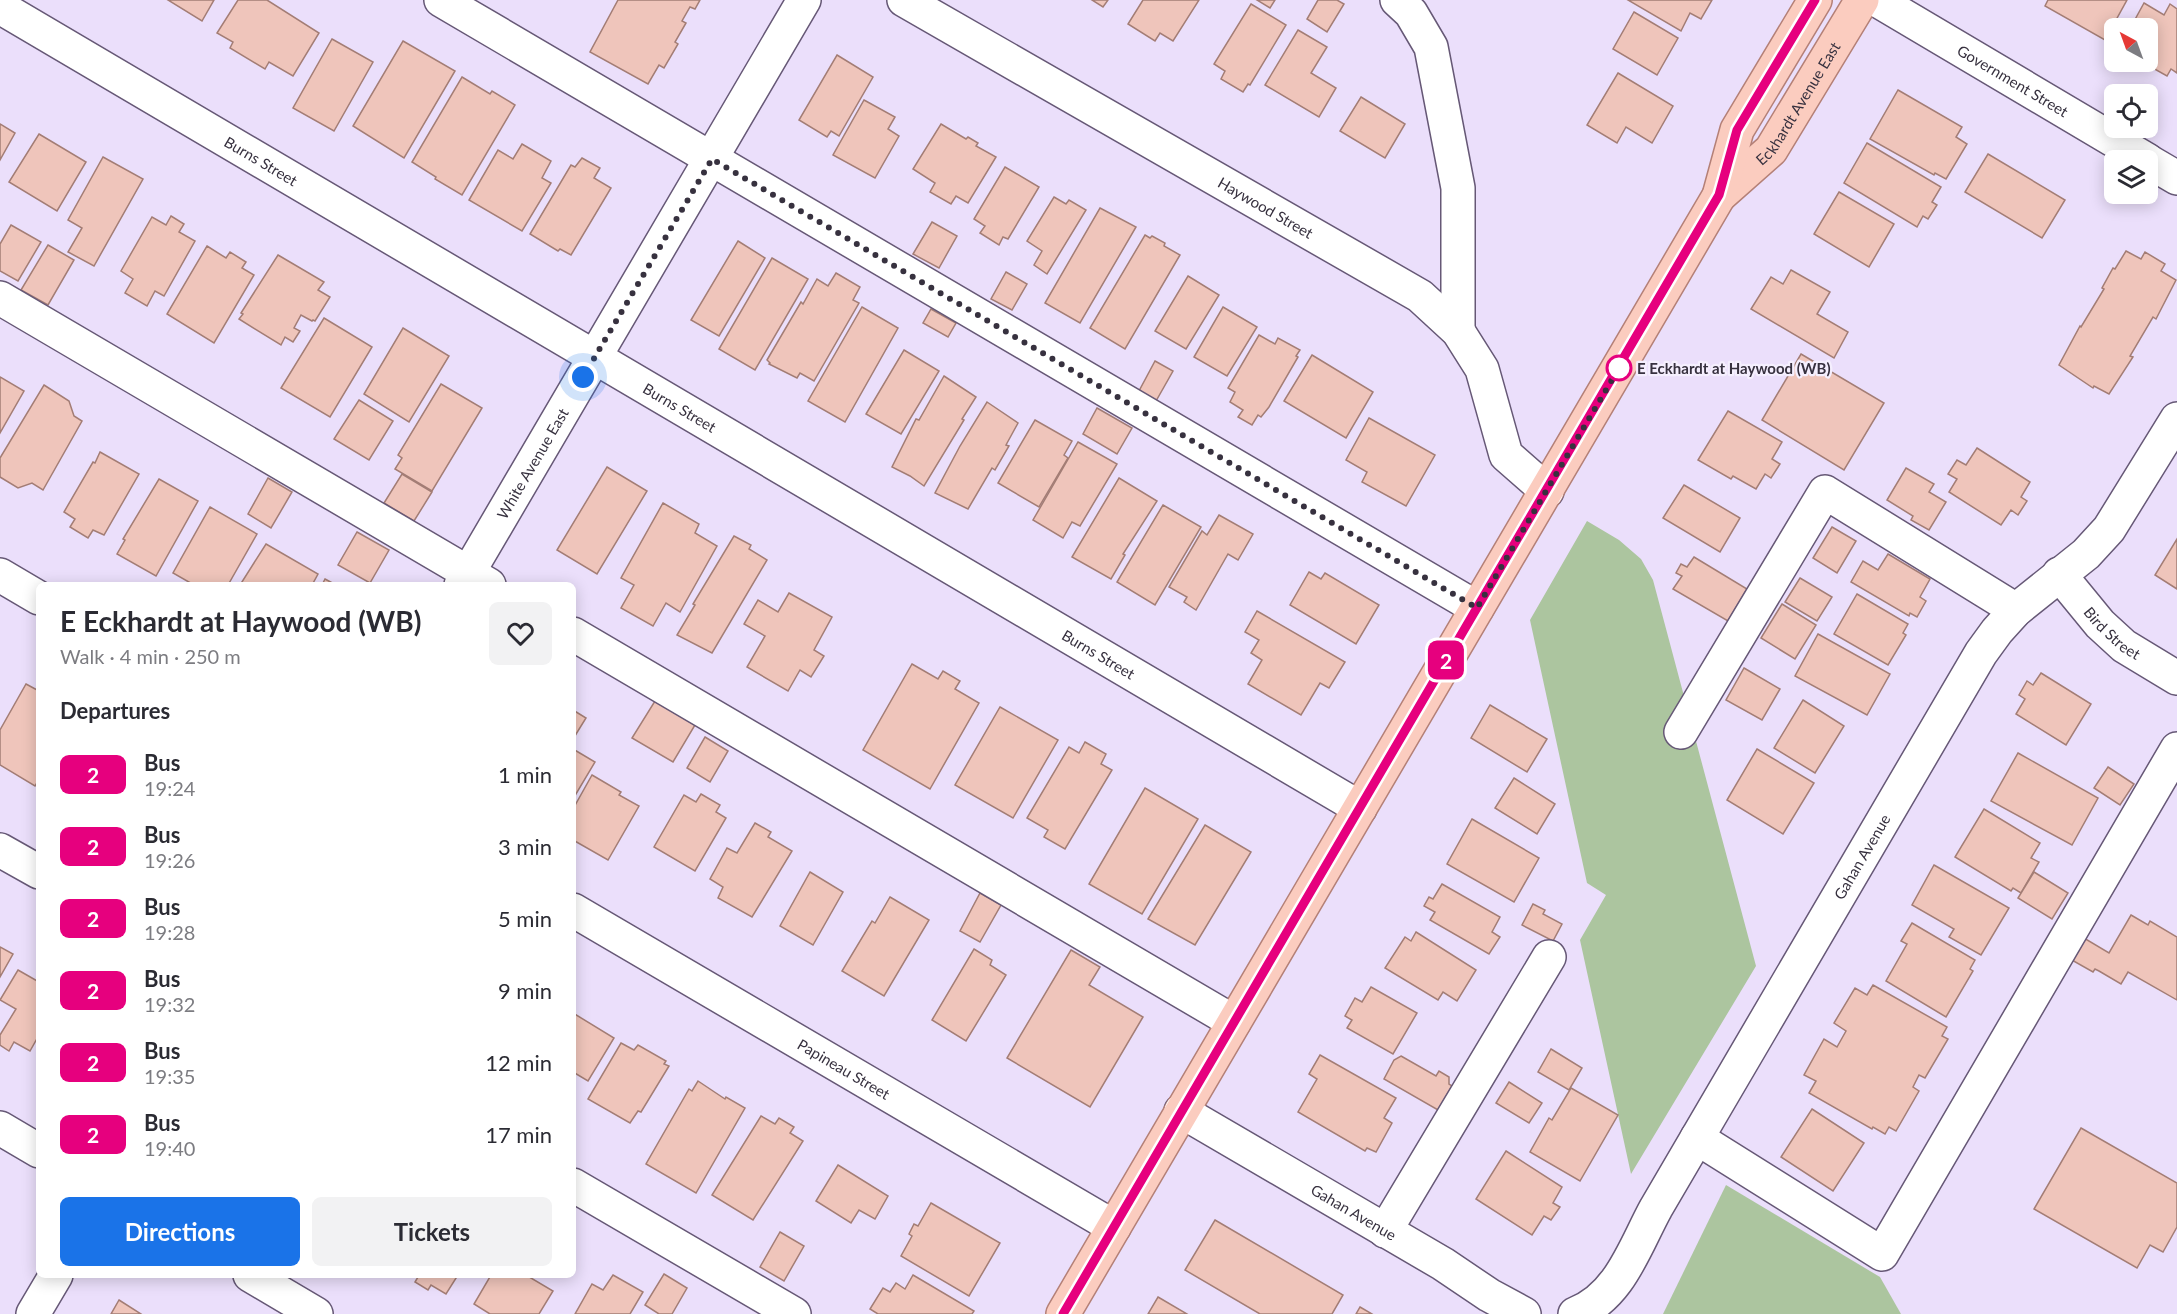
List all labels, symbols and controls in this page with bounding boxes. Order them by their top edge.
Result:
north arrow [2104,18,2158,72]
map controls [2104,18,2158,204]
street label: Eckhardt Avenue East [1752,38,1844,169]
street label: Government Street [1954,41,2072,121]
button: locate [2104,84,2158,138]
street label: Burns Street [221,132,301,190]
button: layers [2104,150,2158,204]
street label: Haywood Street [1215,173,1317,242]
marker: E Eckhardt at Haywood (WB) [1606,355,1632,381]
place label: E Eckhardt at Haywood (WB) [1637,359,1831,377]
your location [568,362,598,392]
street label: Burns Street [640,379,720,436]
street label: White Avenue East [493,404,572,522]
button: heart [489,602,552,665]
street label: Bird Street [2081,603,2144,663]
text: E Eckhardt at Haywood (WB) [60,604,421,638]
street label: Burns Street [1059,626,1139,683]
line badge: 2 [1426,640,1466,680]
text: Walk · 4 min · 250 m [60,644,241,668]
text: 2 [1440,648,1452,673]
text: Departures [60,697,170,724]
text: Bus [144,749,180,776]
text: 1 min [498,761,552,788]
text: 2 [87,762,99,787]
text: 19:24 [144,776,195,800]
street label: Gahan Avenue [1830,811,1894,902]
text: Bus [144,821,180,848]
text: 3 min [498,833,552,860]
text: 2 [87,834,99,859]
text: 19:26 [144,848,195,872]
text: Bus [144,893,180,920]
text: 5 min [498,905,552,932]
text: 2 [87,906,99,931]
text: 19:28 [144,920,195,944]
text: Bus [144,965,180,992]
text: 9 min [498,977,552,1004]
text: 2 [87,978,99,1003]
text: 19:32 [144,992,195,1016]
street label: Papineau Street [795,1035,894,1103]
text: Bus [144,1037,180,1064]
text: 12 min [485,1049,552,1076]
text: 2 [87,1050,99,1075]
text: 19:35 [144,1064,195,1088]
text: Bus [144,1109,180,1136]
text: 17 min [485,1121,552,1148]
text: 2 [87,1122,99,1147]
text: 19:40 [144,1136,195,1160]
street label: Gahan Avenue [1308,1180,1400,1244]
button: Directions [60,1197,300,1266]
button: Tickets [312,1197,552,1266]

